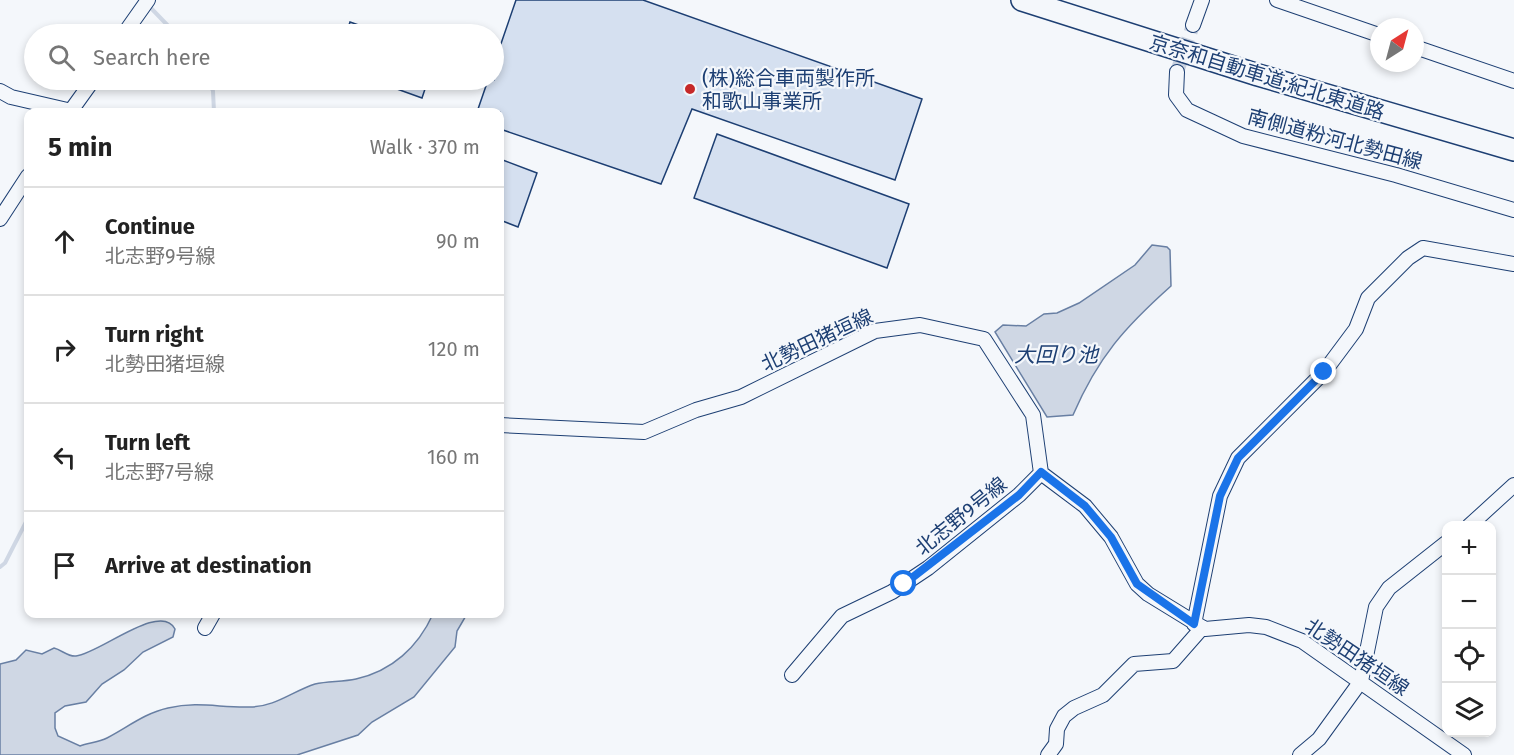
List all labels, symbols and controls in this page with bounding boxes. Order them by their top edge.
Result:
north arrow [1370,18,1424,72]
search box [24,24,504,90]
street label: 京奈和自動車道;紀北東道路 [1146,30,1388,124]
icon: search [45,41,78,74]
text: Search here [93,44,211,71]
place label: (株)総合車両製作所 和歌山事業所 [702,66,875,113]
marker: (株)総合車両製作所 和歌山事業所 [683,82,697,96]
street label: 南側道粉河北勢田線 [1245,104,1425,174]
text: 5 min [48,132,112,163]
text: Walk · 370 m [370,135,480,159]
text: Continue [105,213,195,240]
icon: ahead [48,225,81,258]
text: 90 m [436,229,480,253]
text: 北志野9号線 [105,244,216,268]
street label: 北勢田猪垣線 [758,304,876,376]
text: Turn right [105,321,204,348]
icon: right [48,333,81,366]
text: 120 m [428,337,480,361]
water label: 大回り池 [1014,342,1100,368]
text: 北勢田猪垣線 [105,352,225,376]
route end [1310,358,1336,384]
text: Turn left [105,429,190,456]
icon: left [48,441,81,474]
text: 160 m [427,445,480,469]
text: 北志野7号線 [105,460,214,484]
street label: 北志野9号線 [911,472,1011,560]
map controls [1442,521,1496,737]
button: + [1442,521,1496,575]
icon: arrive [48,549,81,582]
text: Arrive at destination [105,552,312,579]
route start [890,570,916,596]
button: − [1442,575,1496,629]
street label: 北勢田猪垣線 [1301,613,1413,701]
button: locate [1442,629,1496,683]
button: layers [1442,683,1496,737]

